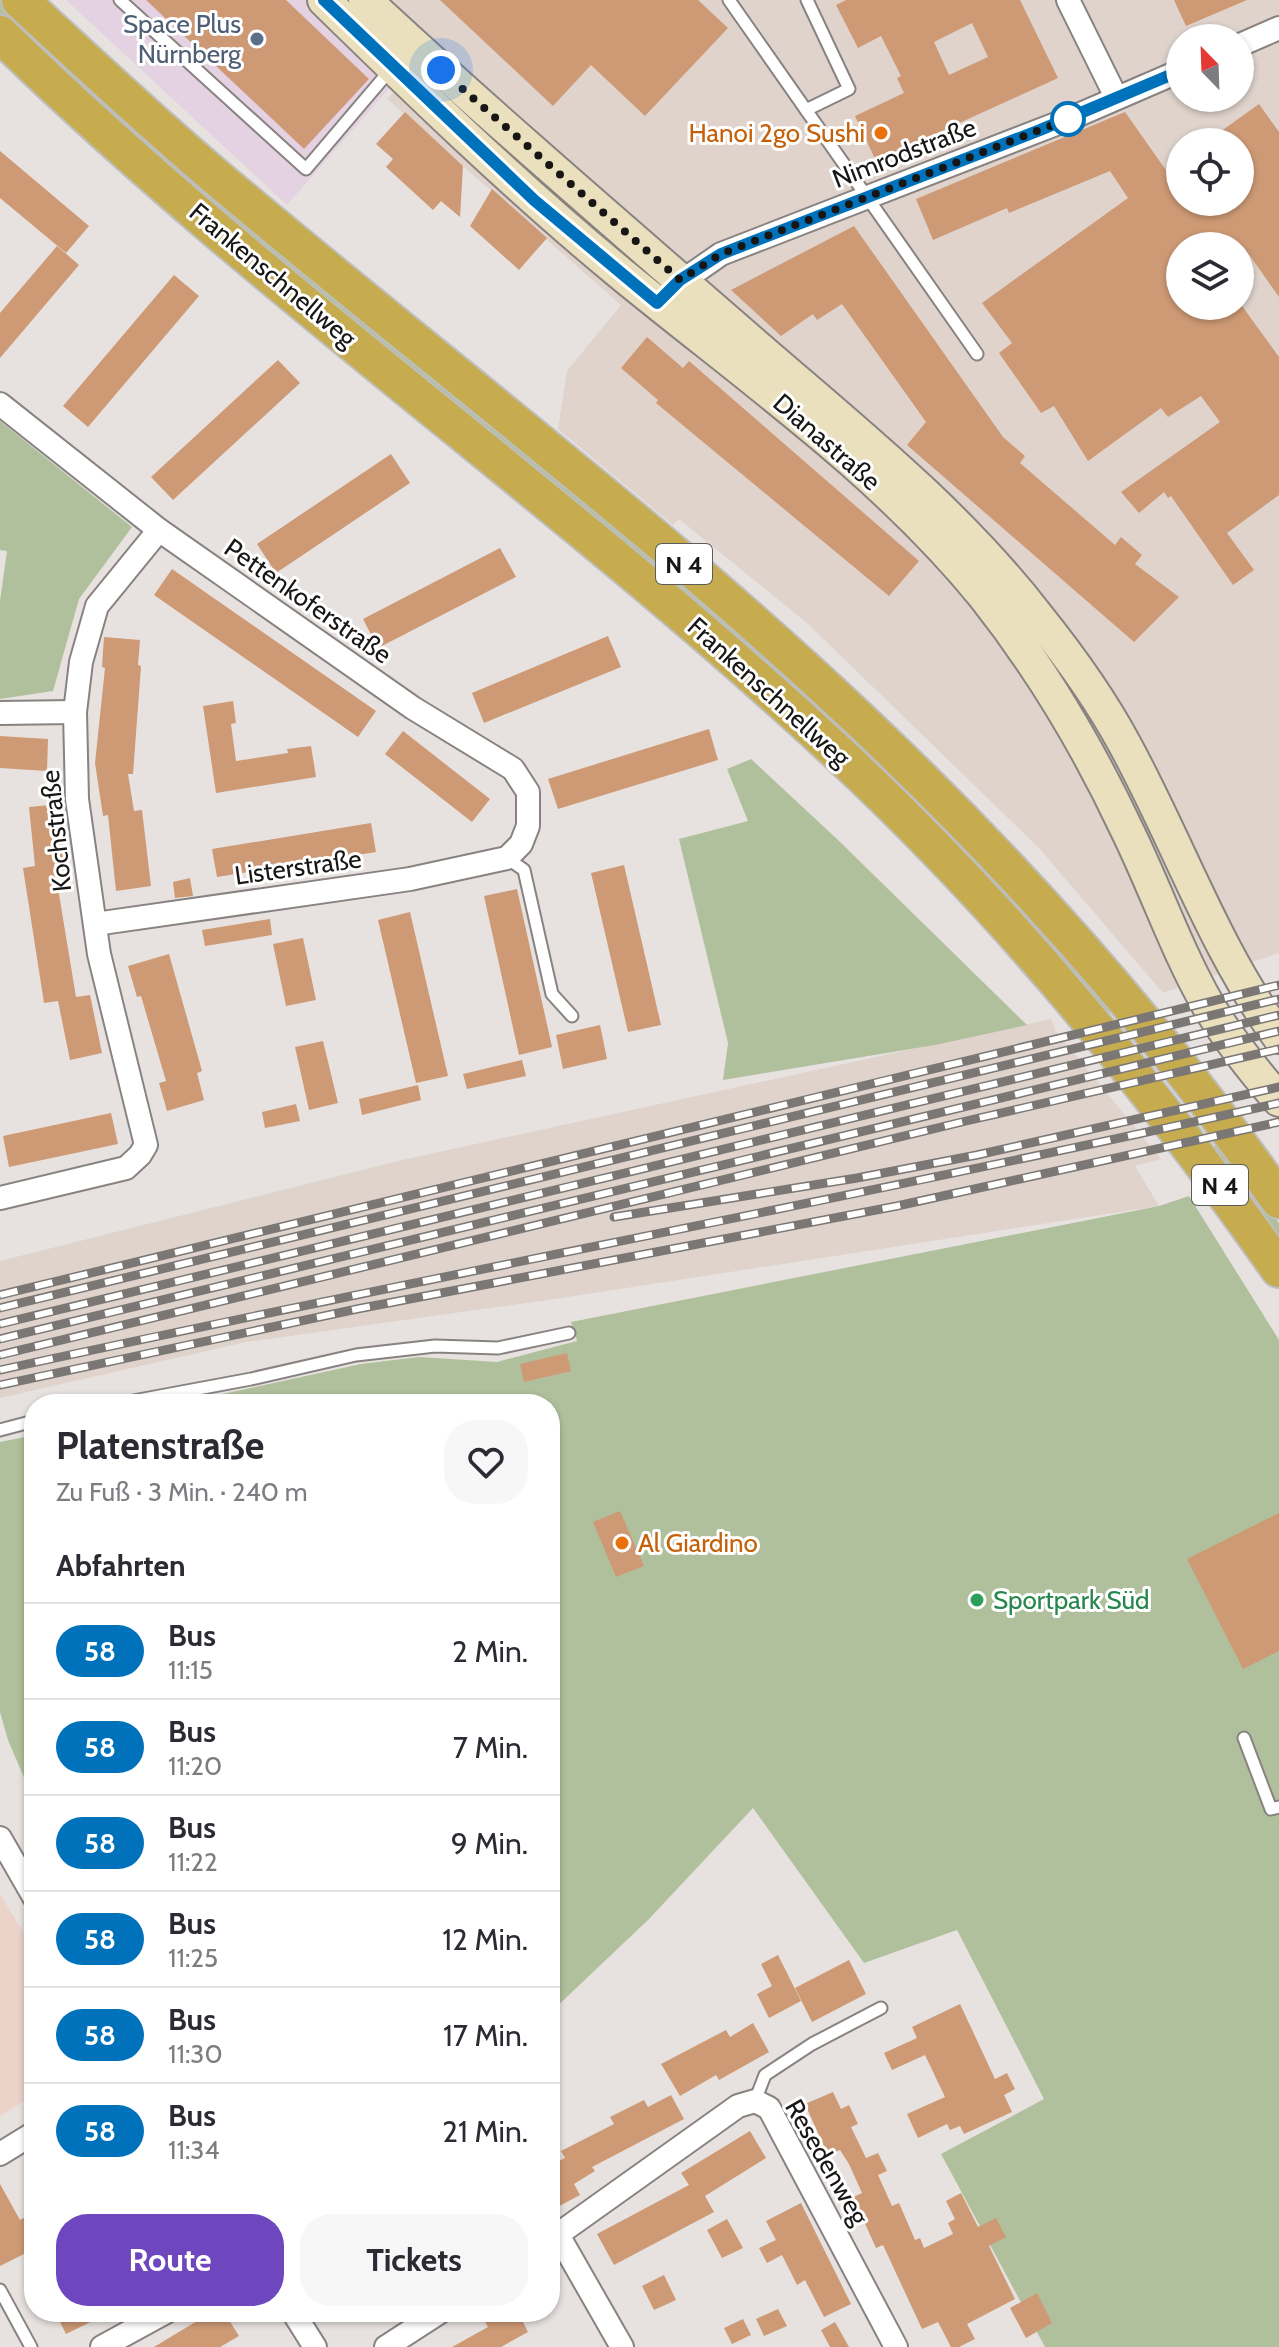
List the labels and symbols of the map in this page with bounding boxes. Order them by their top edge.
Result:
place label: Space Plus Nürnberg [123,8,242,70]
north arrow [1166,24,1254,112]
marker: Space Plus Nürnberg [248,30,266,48]
your location [421,50,461,90]
unlabelled marker [1051,102,1085,136]
street label: Nimrodstraße [828,111,980,195]
place label: Hanoi 2go Sushi [688,117,865,149]
marker: Hanoi 2go Sushi [872,124,890,142]
street label: Frankenschnellweg [183,196,364,355]
street label: Dianastraße [767,387,887,497]
street label: Pettenkoferstraße [218,532,398,670]
road number: N 4 [656,544,712,584]
street label: Frankenschnellweg [681,611,858,774]
street label: Kochstraße [34,769,78,893]
street label: Listerstraße [233,842,363,892]
road number: N 4 [1192,1165,1248,1205]
place label: Al Giardino [638,1527,758,1559]
marker: Al Giardino [613,1534,631,1552]
place label: Sportpark Süd [993,1584,1150,1616]
marker: Sportpark Süd [968,1591,986,1609]
street label: Resedenweg [778,2094,876,2231]

